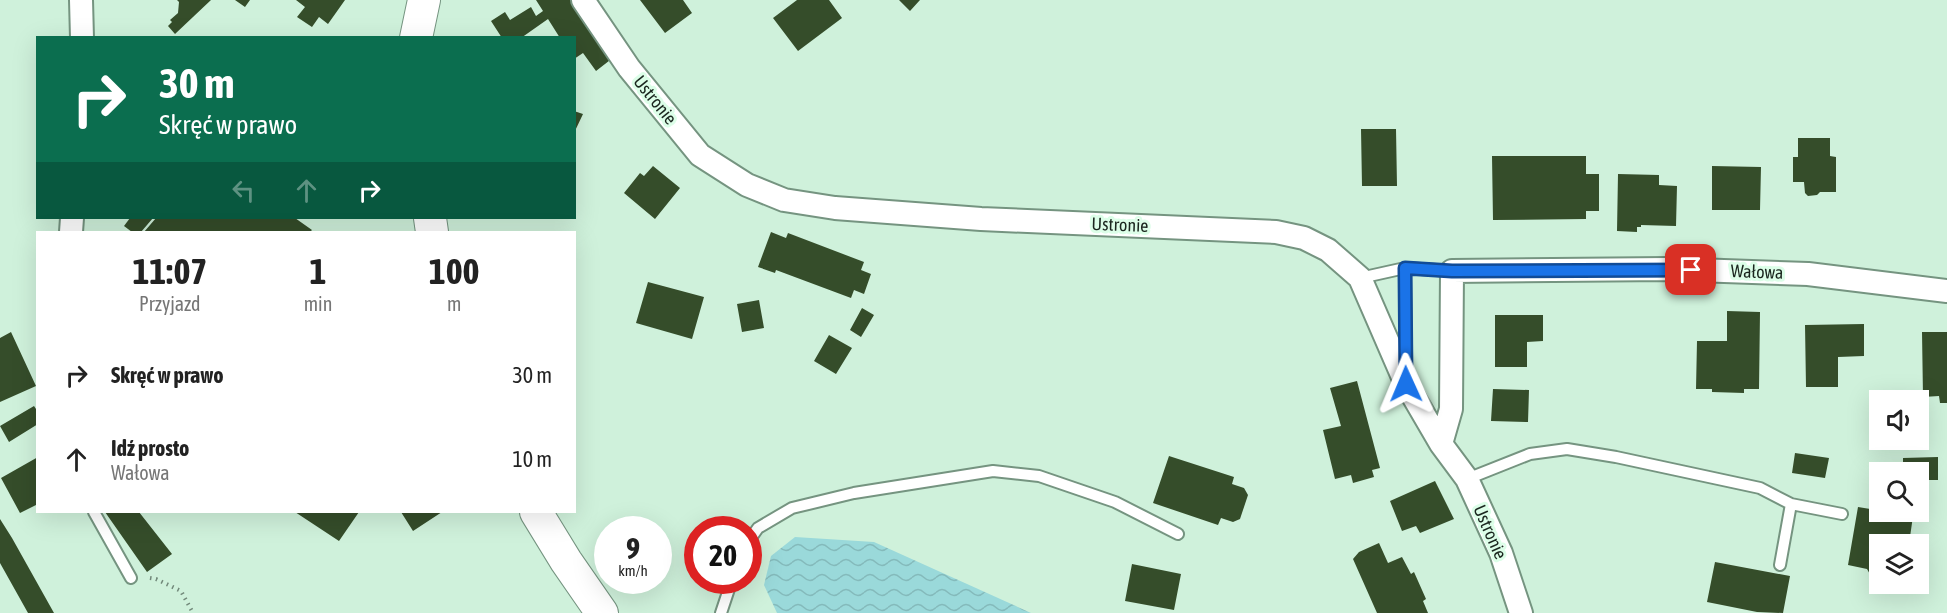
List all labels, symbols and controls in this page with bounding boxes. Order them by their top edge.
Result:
text: 30 m [159,59,234,107]
icon: right [60,60,138,138]
street label: Ustronie [629,71,681,128]
text: Skręć w prawo [159,109,297,140]
icon: left [227,174,260,207]
icon: ahead [290,174,323,207]
icon: right [353,174,386,207]
street label: Ustronie [1091,213,1149,236]
pin [1665,244,1716,295]
text: 11:07 [132,250,207,292]
text: 1 [310,250,326,292]
text: 100 [429,250,480,292]
icon: arrive [1674,253,1707,286]
street label: Wałowa [1730,260,1784,283]
text: Przyjazd [139,292,201,315]
text: min [304,292,332,315]
text: m [447,292,461,315]
position arrow [1374,352,1438,416]
icon: right [60,359,93,392]
text: Skręć w prawo [111,362,224,388]
text: 30 m [512,362,552,388]
map controls [1869,390,1929,594]
button: sound [1869,390,1929,450]
text: Idź prosto [111,435,189,461]
icon: ahead [60,443,93,476]
text: 10 m [512,446,552,472]
text: Wałowa [111,461,170,484]
button: search [1869,462,1929,522]
street label: Ustronie [1469,501,1512,562]
speed limit sign: 20 [684,516,762,594]
text: 9 [626,531,640,565]
button: layers [1869,534,1929,594]
text: km/h [618,562,648,579]

